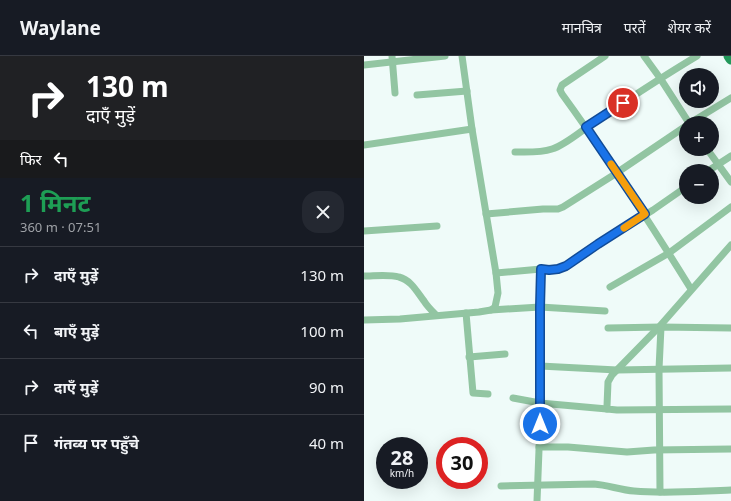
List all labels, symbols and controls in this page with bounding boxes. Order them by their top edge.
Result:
text: Waylane [20,15,101,41]
text: मानचित्र [562,18,602,37]
text: परतें [624,18,646,37]
text: शेयर करें [668,18,711,37]
text: 130 m [86,67,169,105]
map controls [679,68,719,204]
button: sound [679,68,719,108]
icon: right [20,72,72,124]
pin [606,86,640,120]
icon: arrive [612,92,634,114]
text: दाएँ मुड़ें [86,103,135,127]
button: + [679,116,719,156]
icon: left [50,148,72,170]
text: फिर [20,149,42,169]
button: − [679,164,719,204]
text: 1 मिनट [20,186,90,219]
button: close [302,191,344,233]
text: 360 m · 07:51 [20,218,101,236]
icon: right [20,264,42,286]
text: दाएँ मुड़ें [54,265,98,285]
text: 130 m [300,265,344,285]
icon: left [20,320,42,342]
text: बाएँ मुड़ें [54,321,99,341]
text: 100 m [300,321,344,341]
icon: right [20,376,42,398]
text: दाएँ मुड़ें [54,377,98,397]
text: 90 m [309,377,344,397]
position arrow [519,403,561,445]
icon: arrive [20,432,42,454]
text: गंतव्य पर पहुँचे [54,433,139,453]
text: 40 m [309,433,344,453]
speed limit sign: 30 [436,437,488,489]
text: 28 [391,444,413,471]
text: km/h [390,466,414,480]

